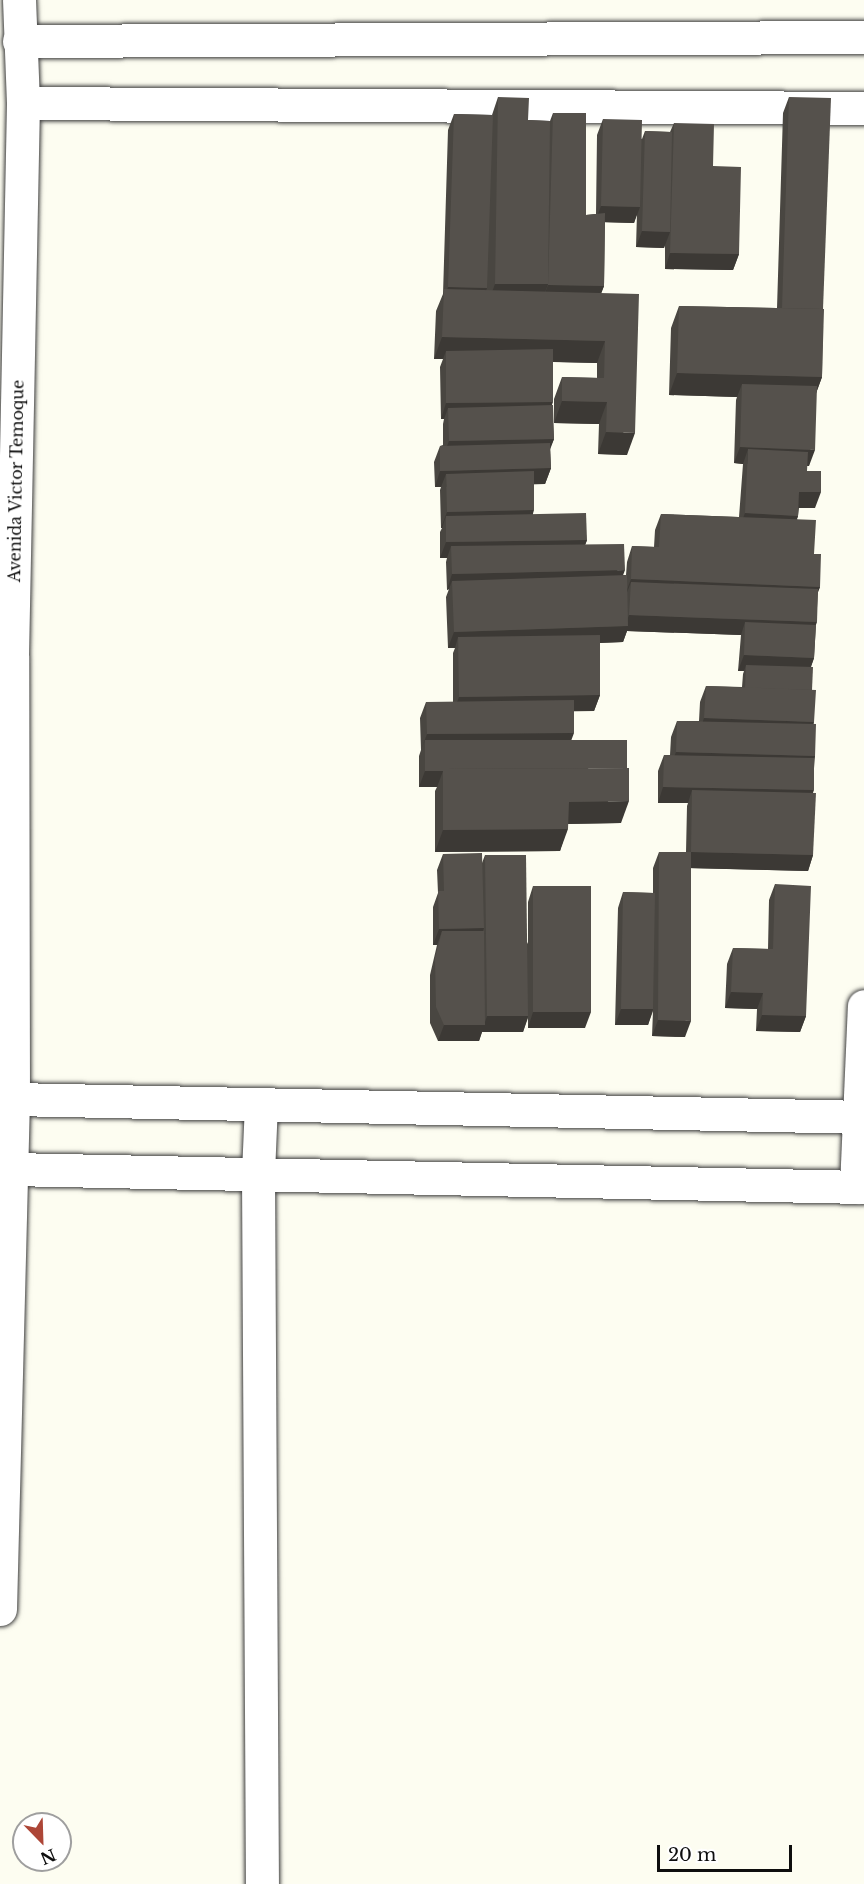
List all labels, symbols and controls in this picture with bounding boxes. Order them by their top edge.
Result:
street label: Avenida Victor Temoque [5,379,27,583]
north arrow [12,1812,72,1872]
scale bar [660,1833,795,1871]
text: 20 m [668,1844,716,1866]
text: N [37,1845,59,1869]

